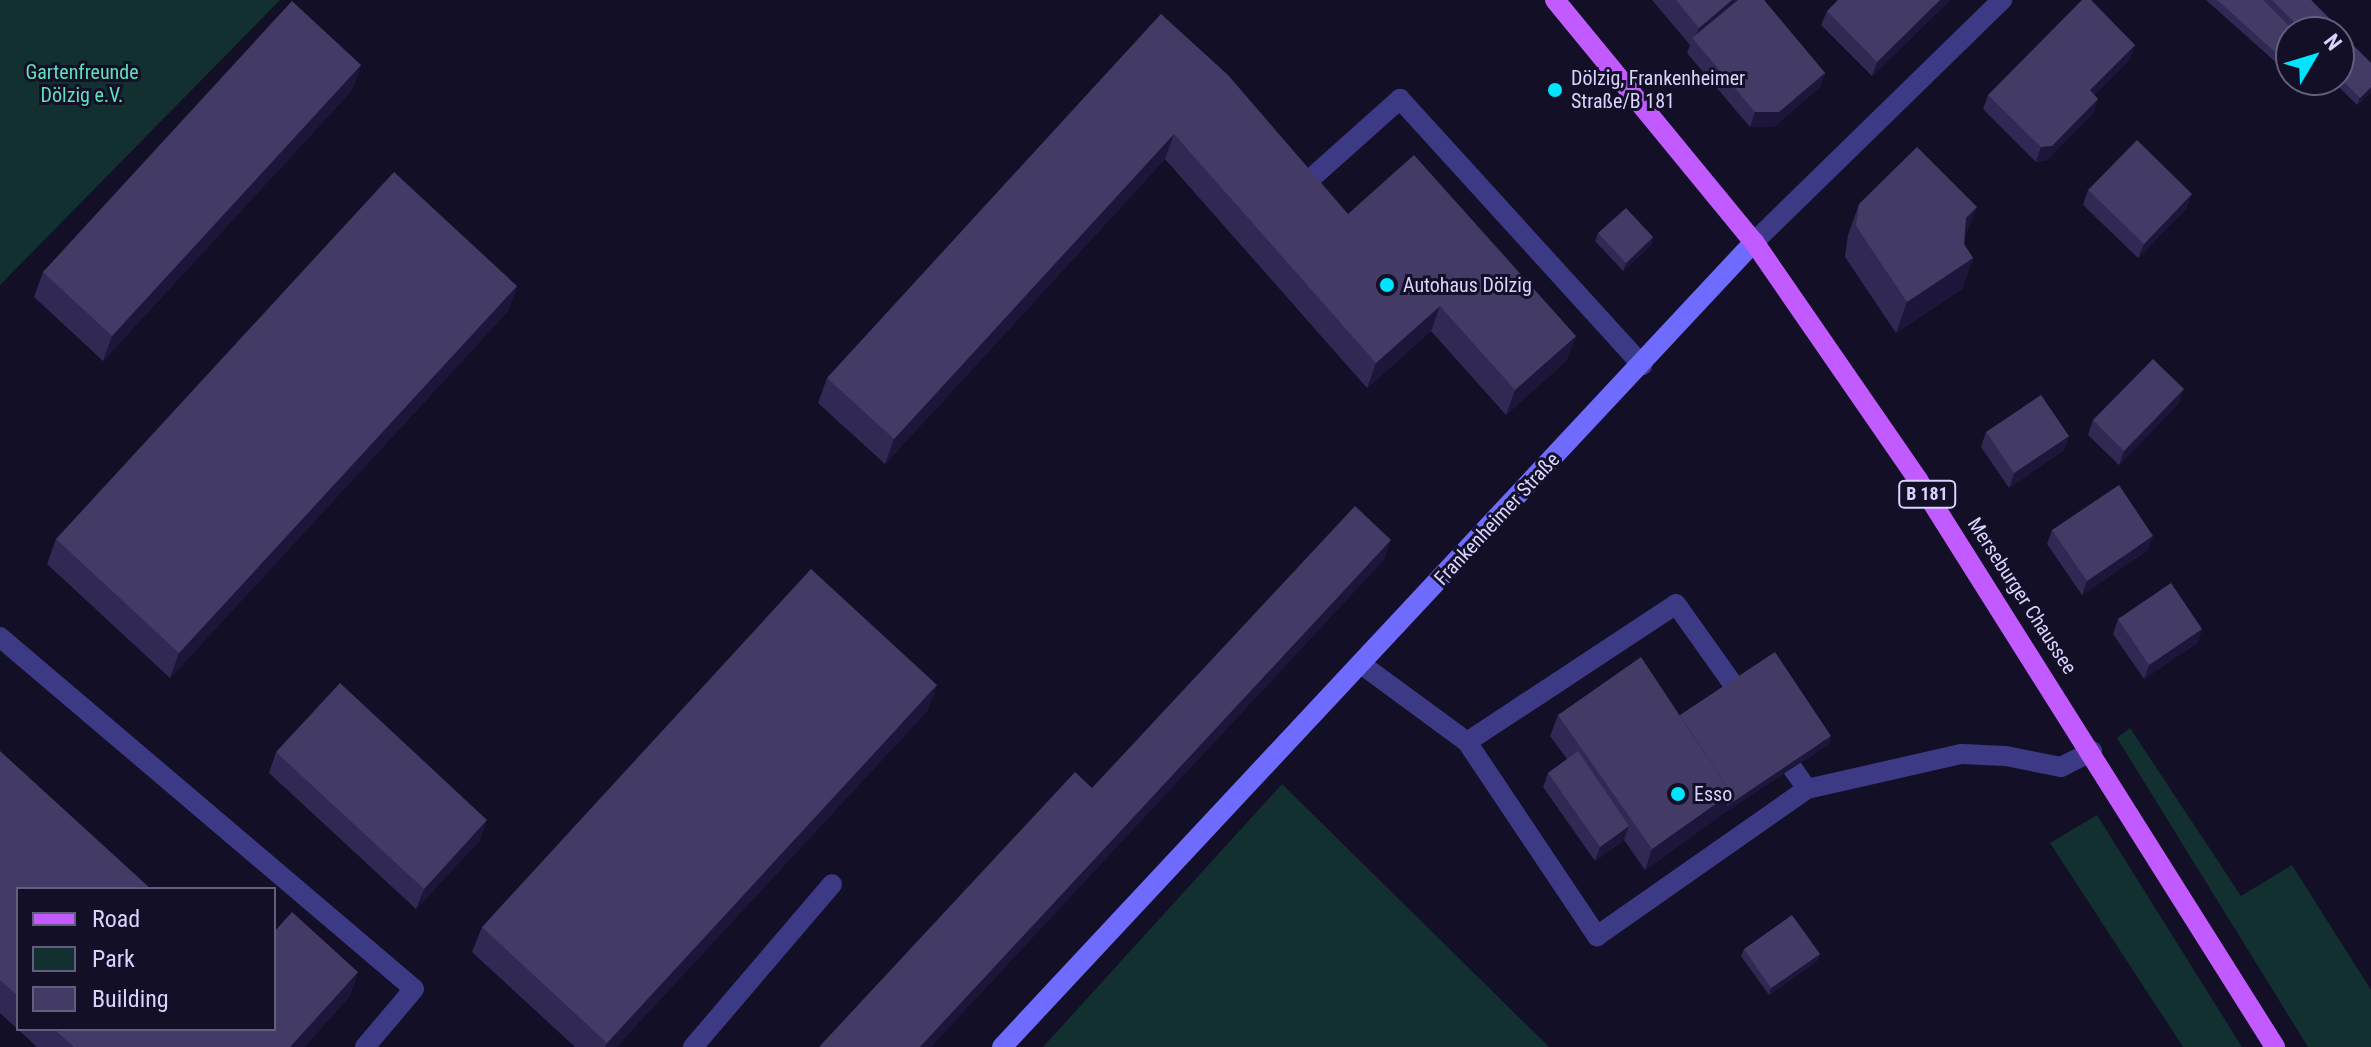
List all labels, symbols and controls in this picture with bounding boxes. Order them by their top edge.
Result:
north arrow [2275,16,2355,96]
text: N [2319,29,2347,55]
park label: Gartenfreunde Dölzig e.V. [25,61,139,108]
place label: Dölzig, Frankenheimer Straße/B 181 [1571,66,1745,113]
marker: Dölzig, Frankenheimer Straße/B 181 [1546,81,1564,99]
place label: Autohaus Dölzig [1403,273,1532,297]
marker: Autohaus Dölzig [1378,276,1396,294]
street label: Frankenheimer Straße [1429,448,1565,590]
road number: B 181 [1897,480,1957,508]
street label: Merseburger Chaussee [1962,513,2082,679]
place label: Esso [1694,782,1732,806]
marker: Esso [1669,785,1687,803]
legend [16,887,276,1031]
text: Road [92,905,140,933]
text: Park [92,945,135,973]
text: Building [92,985,169,1013]

